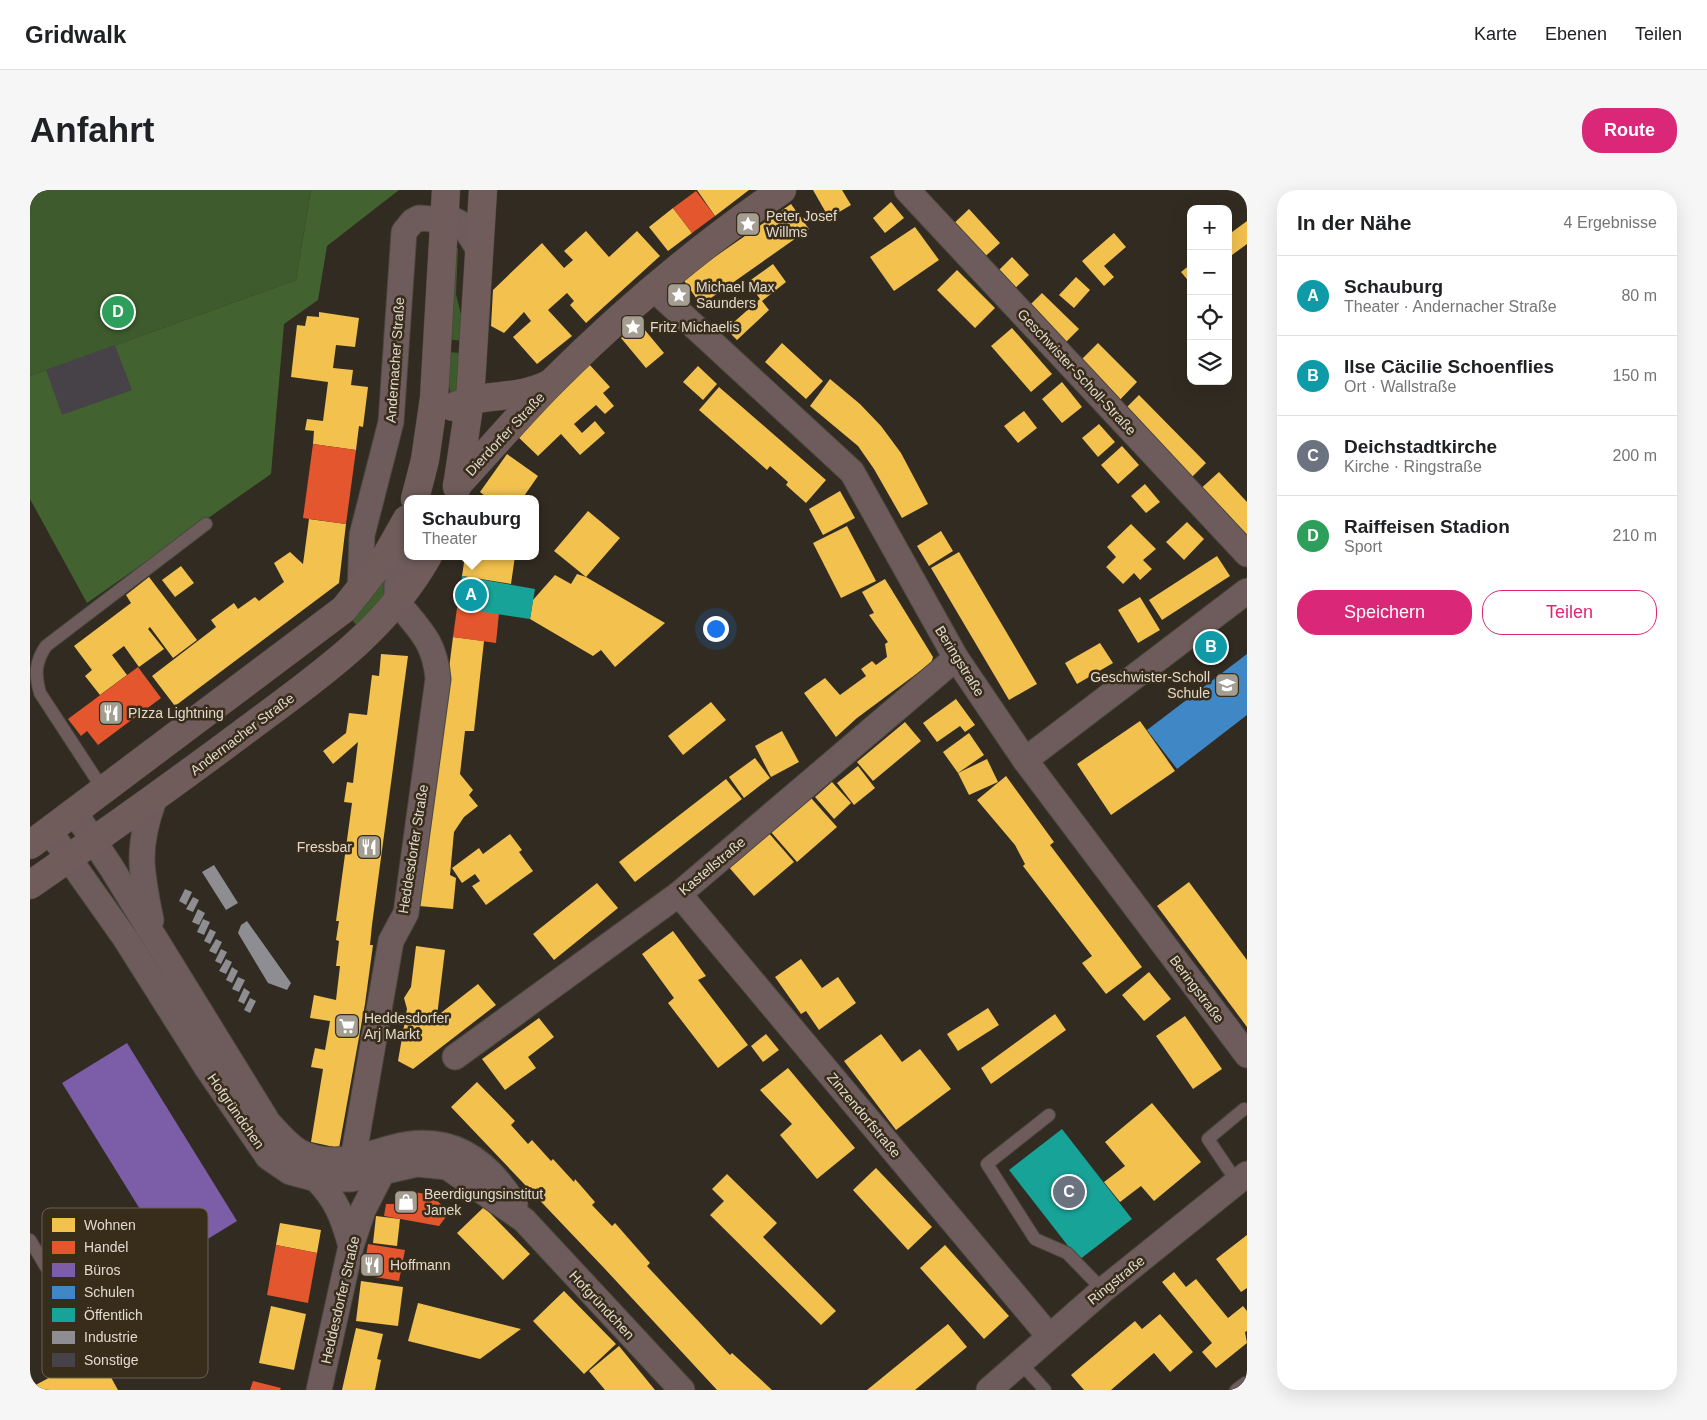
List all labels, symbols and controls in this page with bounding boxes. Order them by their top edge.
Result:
text: Gridwalk [25,21,126,48]
text: Karte [1474,24,1517,44]
text: Ebenen [1545,24,1607,44]
text: Teilen [1635,24,1682,44]
button: Route [1582,108,1677,153]
text: Anfahrt [30,110,154,149]
map controls [1187,205,1232,385]
button: + [1187,205,1232,250]
place label: Peter Josef Willms [766,208,837,240]
place icon: Peter Josef Willms [735,211,761,237]
text: In der Nähe [1297,211,1411,234]
text: 4 Ergebnisse [1564,214,1657,231]
button: − [1187,250,1232,295]
text: Schauburg [1344,276,1443,297]
place label: Michael Max Saunders [696,279,775,311]
place icon: Michael Max Saunders [666,282,692,308]
text: A [1307,287,1319,304]
text: 80 m [1621,287,1657,304]
pin: D [102,293,134,331]
button: locate [1187,295,1232,340]
street label: Andernacher Straße [383,296,407,423]
text: Theater · Andernacher Straße [1344,298,1557,315]
street label: Geschwister-Scholl-Straße [1014,306,1140,438]
place icon: Fritz Michaelis [620,314,646,340]
place label: Fritz Michaelis [650,319,739,335]
button: layers [1187,340,1232,385]
text: Ilse Cäcilie Schoenflies [1344,356,1554,377]
text: B [1307,367,1319,384]
text: 150 m [1613,367,1657,384]
text: Ort · Wallstraße [1344,378,1456,395]
street label: Dierdorfer Straße [462,389,548,479]
text: Deichstadtkirche [1344,436,1497,457]
text: C [1307,447,1319,464]
text: 200 m [1613,447,1657,464]
text: Kirche · Ringstraße [1344,458,1482,475]
popup [404,495,539,560]
text: Schauburg [422,508,521,529]
text: Raiffeisen Stadion [1344,516,1510,537]
text: D [1307,527,1319,544]
text: 210 m [1613,527,1657,544]
text: Theater [422,530,477,547]
text: Sport [1344,538,1382,555]
pin: A [455,576,487,614]
button: Speichern [1297,590,1472,635]
button: Teilen [1482,590,1657,635]
your location [703,616,729,642]
street label: Beringstraße [932,623,988,699]
pin: B [1195,628,1227,666]
place label: Geschwister-Scholl Schule [1090,669,1210,701]
school or university icon: Geschwister-Scholl Schule [1214,672,1240,698]
street label: Andernacher Straße [187,690,297,778]
restaurant icon: PIzza Lightning [98,700,124,726]
place label: PIzza Lightning [128,705,224,721]
street label: Heddesdorfer Straße [395,783,431,915]
street label: Kastellstraße [676,833,749,898]
restaurant icon: Fressbar [356,834,382,860]
place label: Fressbar [297,839,352,855]
street label: Beringstraße [1166,952,1228,1026]
place label: Heddesdorfer Arj Markt [364,1010,449,1042]
supermarket icon: Heddesdorfer Arj Markt [334,1013,360,1039]
street label: Zinzendorfstraße [824,1069,904,1161]
street label: Hofgründchen [204,1070,268,1152]
pin: C [1053,1173,1085,1211]
place label: Beerdigungsinstitut Janek [424,1186,543,1218]
shop icon: Beerdigungsinstitut Janek [393,1189,419,1215]
legend [42,1208,208,1378]
text: Wohnen [84,1217,136,1233]
street label: Heddesdorfer Straße [318,1234,363,1365]
text: Handel [84,1239,128,1255]
restaurant icon: Hoffmann [359,1252,385,1278]
street label: Ringstraße [1084,1252,1148,1308]
place label: Hoffmann [390,1257,450,1273]
text: Büros [84,1262,121,1278]
street label: Hofgründchen [566,1267,638,1343]
text: Schulen [84,1284,135,1300]
text: Öffentlich [84,1306,143,1323]
text: Industrie [84,1329,138,1345]
text: Sonstige [84,1352,139,1368]

